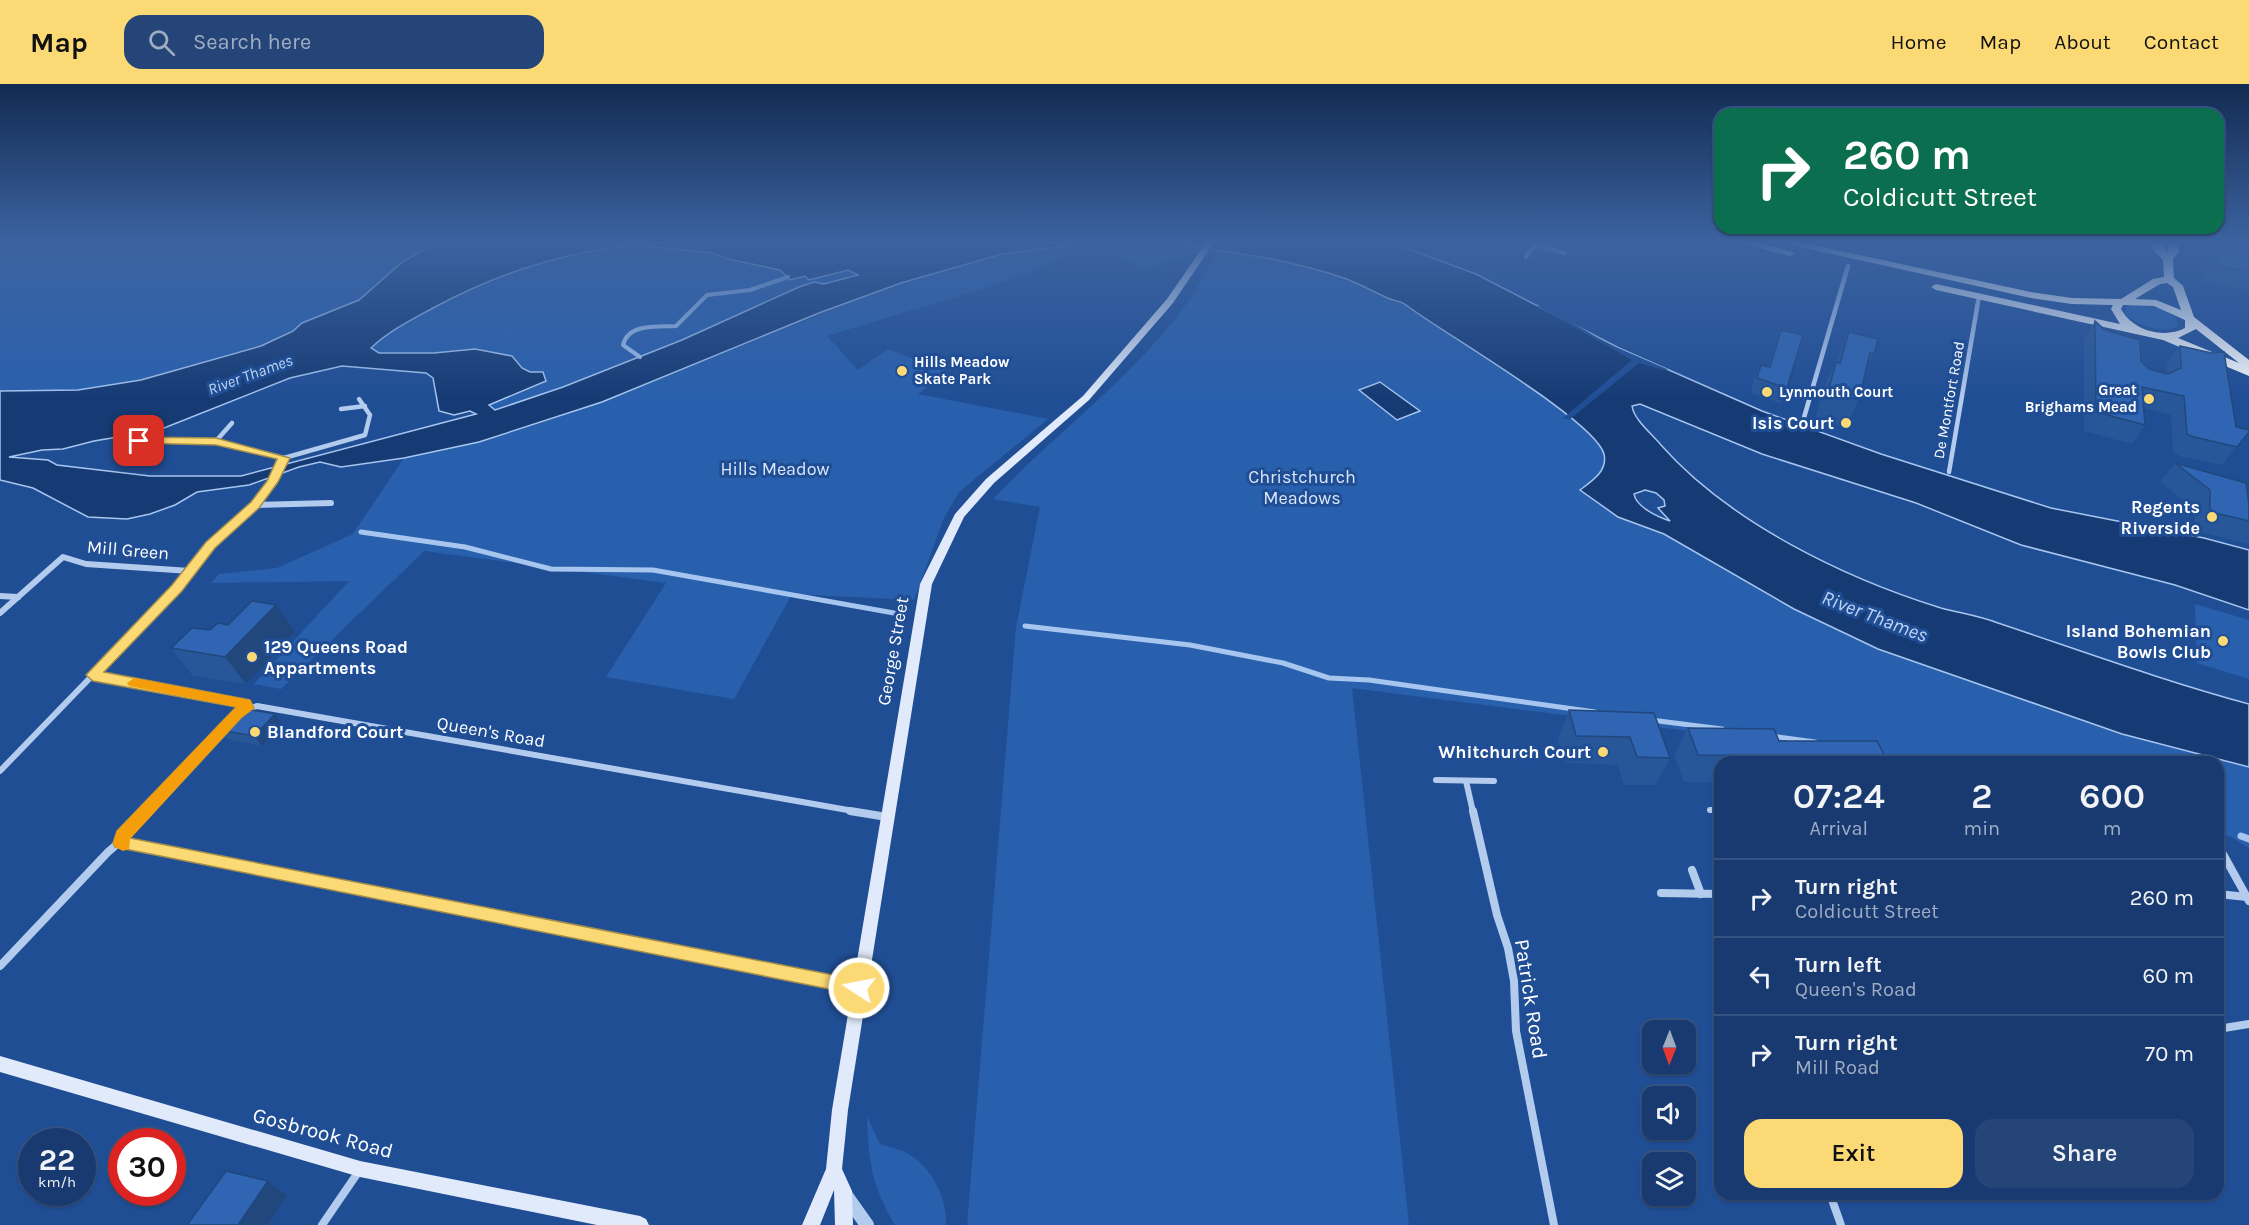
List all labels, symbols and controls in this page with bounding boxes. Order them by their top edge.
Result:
search box [124,15,544,69]
text: Map [30,26,88,59]
icon: search [145,26,178,59]
text: Search here [193,29,311,55]
text: Home [1891,30,1947,54]
text: Map [1980,30,2021,54]
text: About [2054,30,2111,54]
text: Contact [2144,30,2219,54]
text: 260 m [1843,130,1971,180]
icon: right [1744,132,1822,210]
text: Coldicutt Street [1843,181,2037,213]
street label: De Montfort Road [1930,340,1968,460]
water label: River Thames [205,350,296,399]
place label: Hills Meadow Skate Park [914,353,1010,388]
marker: Hills Meadow Skate Park [895,364,909,378]
place label: Great Brighams Mead [2025,381,2137,416]
place label: Lynmouth Court [1779,383,1893,401]
marker: Lynmouth Court [1760,385,1774,399]
marker: Great Brighams Mead [2142,392,2156,406]
place label: Isis Court [1752,412,1834,434]
pin [113,415,164,466]
marker: Isis Court [1839,416,1853,430]
icon: arrive [122,424,155,457]
park label: Hills Meadow [720,458,830,480]
park label: Christchurch Meadows [1248,466,1356,509]
place label: Regents Riverside [2121,496,2200,539]
marker: Regents Riverside [2205,510,2219,524]
street label: Mill Green [86,535,170,565]
water label: River Thames [1819,586,1931,647]
street label: George Street [873,595,913,707]
place label: Island Bohemian Bowls Club [2066,620,2211,663]
marker: Island Bohemian Bowls Club [2216,634,2230,648]
place label: 129 Queens Road Appartments [264,636,408,679]
marker: 129 Queens Road Appartments [245,650,259,664]
street label: Queen's Road [435,712,547,752]
place label: Blandford Court [267,721,403,743]
marker: Blandford Court [248,725,262,739]
place label: Whitchurch Court [1438,741,1591,763]
marker: Whitchurch Court [1596,745,1610,759]
text: 07:24 [1793,775,1885,817]
text: 2 [1971,775,1993,817]
text: 600 [2079,775,2145,817]
text: Arrival [1809,817,1868,840]
text: min [1963,817,2000,840]
text: m [2103,817,2121,840]
text: Turn right [1795,874,1898,900]
icon: right [1744,882,1777,915]
text: 260 m [2130,885,2194,911]
text: Coldicutt Street [1795,900,1939,923]
street label: Patrick Road [1510,937,1552,1061]
text: Turn left [1795,952,1882,978]
position arrow [827,956,891,1020]
icon: left [1744,960,1777,993]
text: 60 m [2143,963,2194,989]
text: Queen's Road [1795,978,1917,1001]
north arrow [1642,1020,1696,1074]
map controls [1642,1020,1696,1206]
text: Turn right [1795,1030,1898,1056]
icon: right [1744,1038,1777,1071]
text: 70 m [2145,1041,2194,1067]
text: Mill Road [1795,1056,1880,1079]
button: sound [1642,1086,1696,1140]
street label: Gosbrook Road [250,1103,396,1163]
button: Exit [1744,1119,1963,1188]
button: Share [1975,1119,2194,1188]
speed limit sign: 30 [108,1128,186,1206]
text: 22 [39,1142,75,1178]
button: layers [1642,1152,1696,1206]
text: km/h [38,1173,76,1191]

